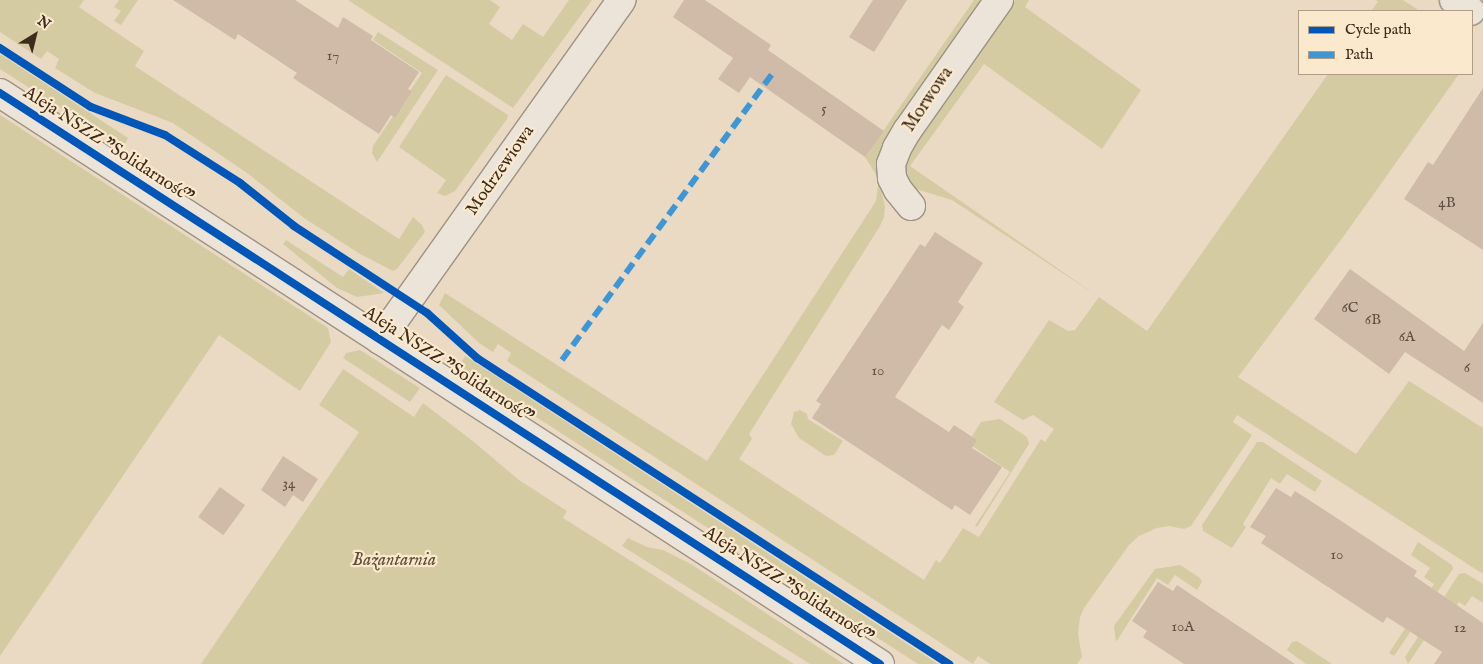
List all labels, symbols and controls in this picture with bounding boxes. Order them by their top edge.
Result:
north arrow [10,10,60,60]
legend [1298,10,1473,75]
text: N [34,12,54,34]
text: Cycle path [1345,20,1411,39]
text: Path [1345,45,1373,64]
house number: 17 [327,47,339,65]
street label: Morwowa [899,63,959,137]
street label: Aleja NSZZ "Solidarność" [19,83,197,209]
house number: 5 [821,100,827,118]
street label: Modrzewiowa [462,122,540,220]
house number: 4B [1438,194,1456,212]
house number: 6C [1341,299,1359,317]
street label: Aleja NSZZ "Solidarność" [359,303,537,429]
house number: 6B [1365,311,1381,329]
house number: 6A [1399,328,1415,346]
house number: 6 [1464,359,1470,377]
house number: 10 [872,362,884,380]
house number: 34 [283,475,295,493]
street label: Aleja NSZZ "Solidarność" [699,523,877,649]
house number: 10 [1331,546,1343,564]
park label: Bażantarnia [352,550,436,572]
house number: 10A [1171,618,1195,636]
house number: 12 [1454,619,1466,637]

